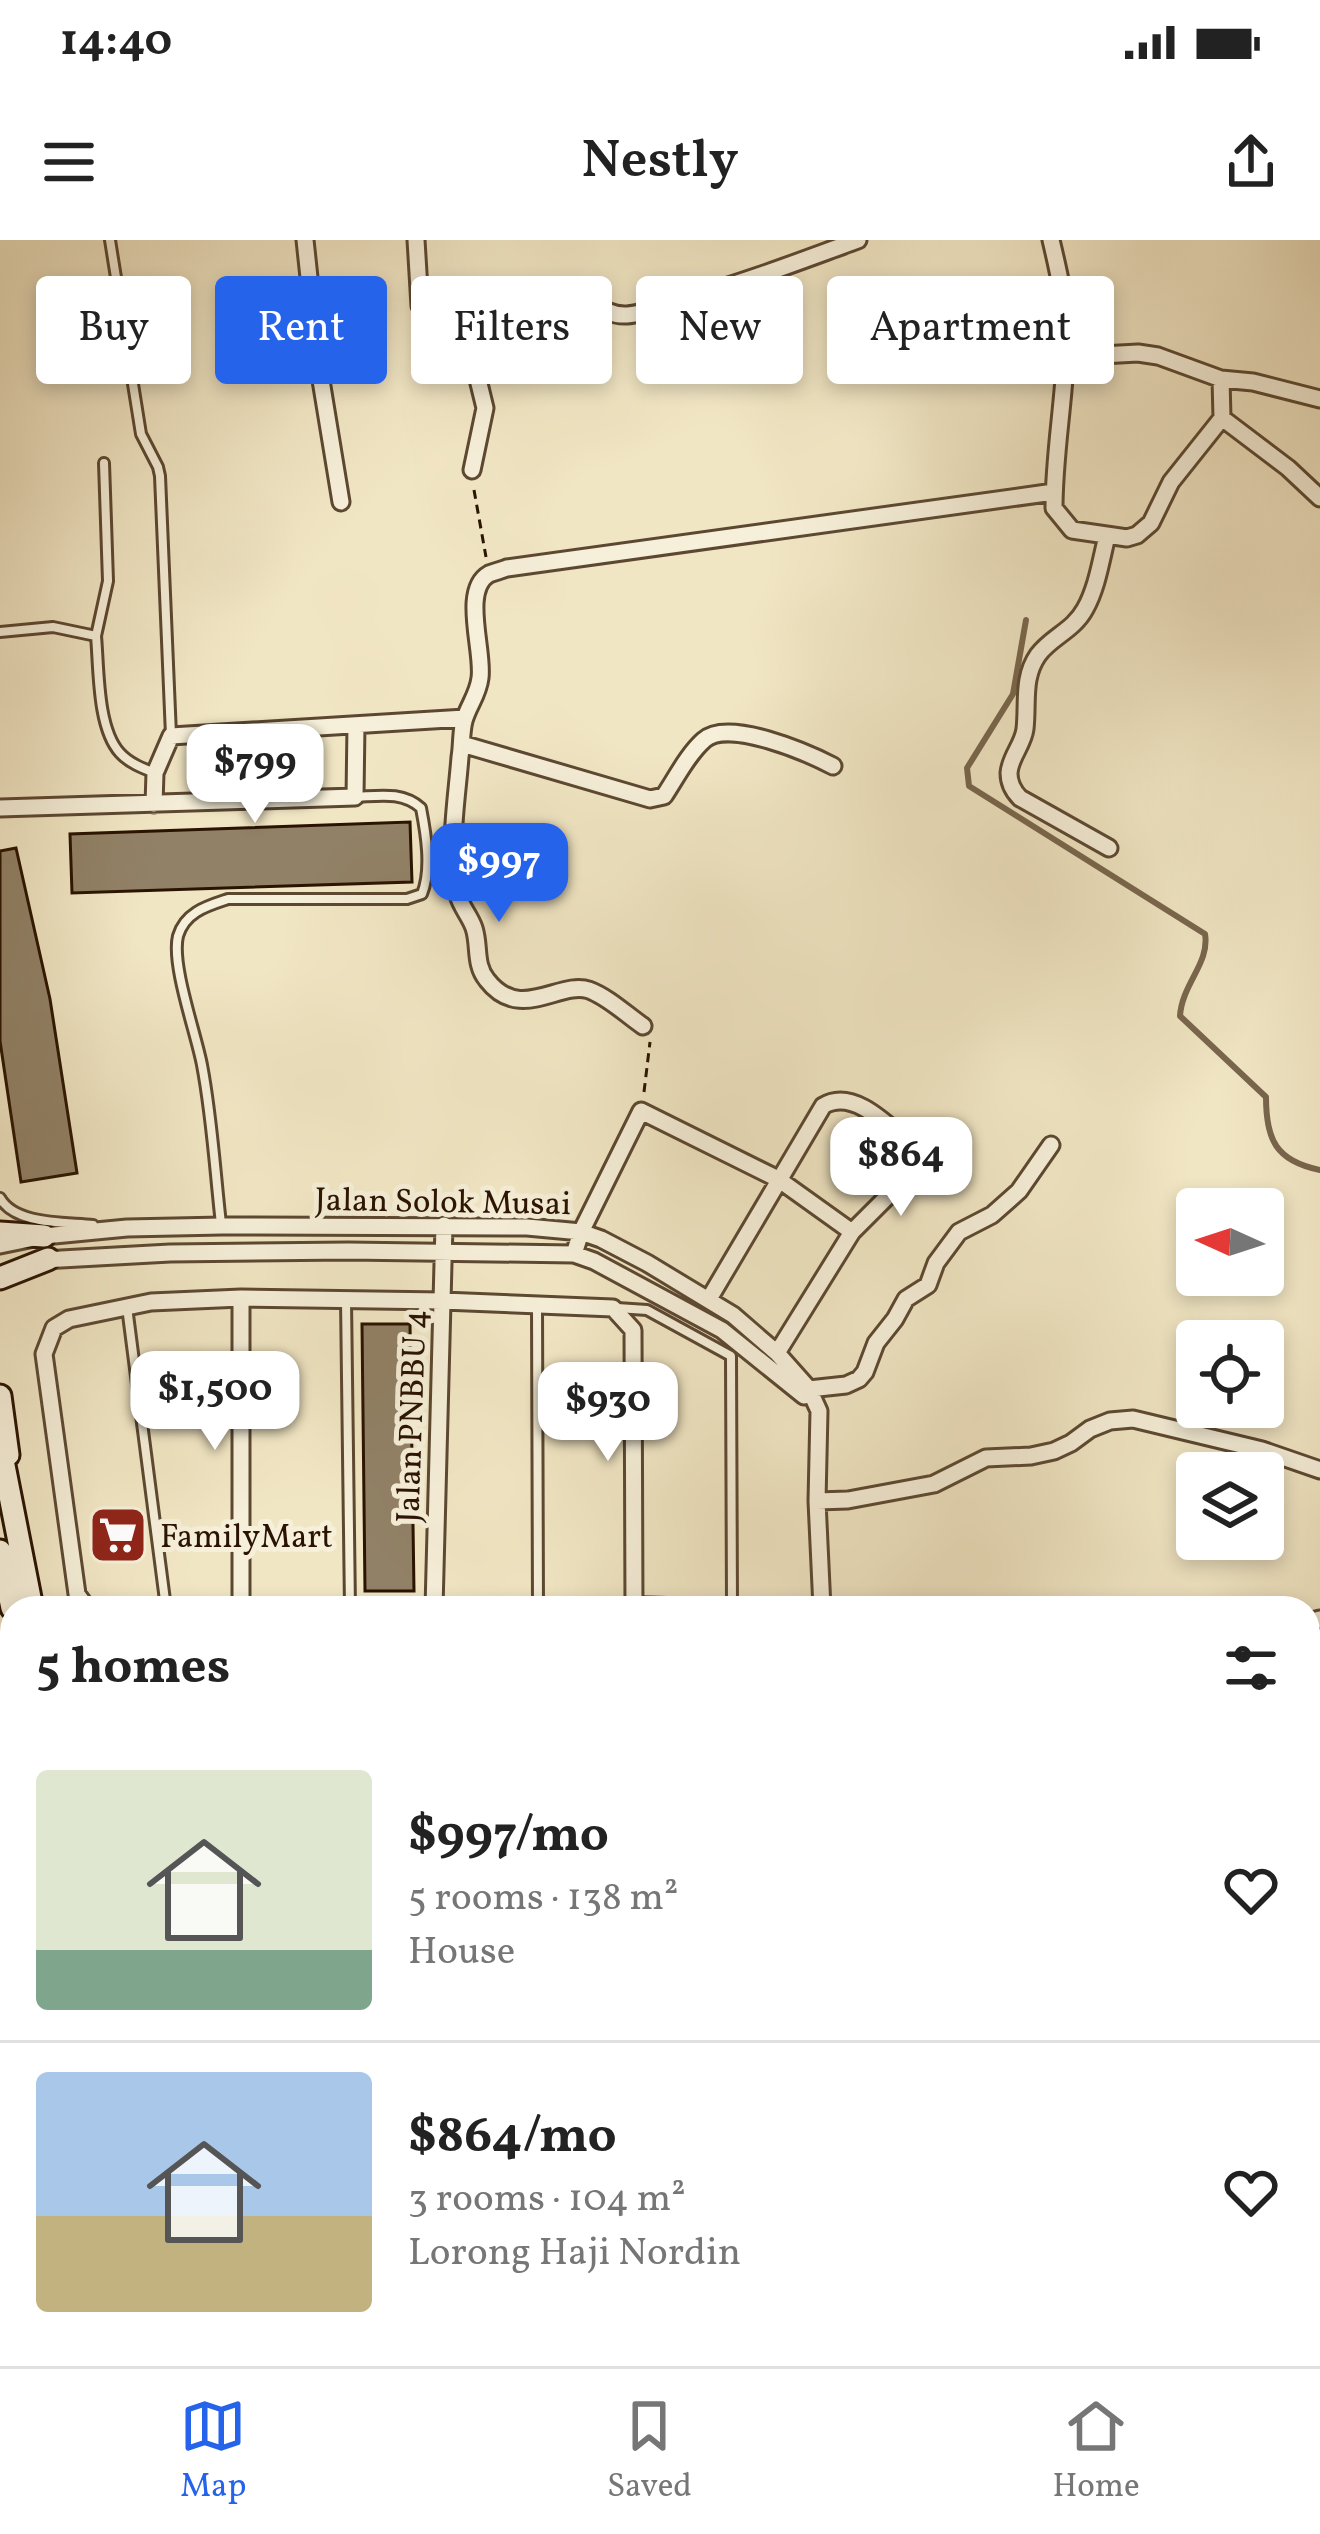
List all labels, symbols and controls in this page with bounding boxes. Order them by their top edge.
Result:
text: 14:40 [60,11,172,74]
text: Nestly [581,125,739,200]
icon: menu [36,129,102,195]
icon: share [1218,129,1284,195]
chip: Buy [36,276,191,384]
chip: Rent [215,276,387,384]
chip: Filters [411,276,612,384]
chip: New [636,276,803,384]
chip: Apartment [827,276,1114,384]
pin: $799 [184,724,326,826]
text: $799 [214,736,296,790]
pin: $997 [428,823,570,925]
text: $997 [457,835,541,889]
pin: $864 [830,1117,972,1219]
text: $864 [857,1129,945,1183]
street label: Jalan Solok Musai [314,1179,571,1229]
north arrow [1176,1188,1284,1296]
map controls [1176,1188,1284,1560]
street label: Jalan PNBBU 4 [387,1309,441,1524]
button: locate [1176,1320,1284,1428]
pin: $1,500 [117,1351,313,1453]
pin: $930 [537,1362,679,1464]
text: $1,500 [157,1363,273,1417]
text: $930 [565,1374,651,1428]
button: layers [1176,1452,1284,1560]
supermarket icon: FamilyMart [87,1504,149,1566]
place label: FamilyMart [160,1516,333,1562]
text: 5 homes [36,1633,230,1704]
icon: filters [1218,1635,1284,1701]
text: $997/mo [408,1801,609,1872]
icon: home [132,1818,276,1962]
icon: heart [1218,1857,1284,1923]
text: 5 rooms · 138 m² [408,1872,679,1926]
text: House [408,1926,515,1980]
text: $864/mo [408,2102,617,2173]
icon: home [132,2120,276,2264]
icon: heart [1218,2159,1284,2225]
text: 3 rooms · 104 m² [408,2173,686,2227]
text: Lorong Haji Nordin [408,2227,741,2281]
tab: Map [180,2393,246,2511]
tab: Saved [607,2393,692,2511]
tab: Home [1052,2393,1140,2511]

